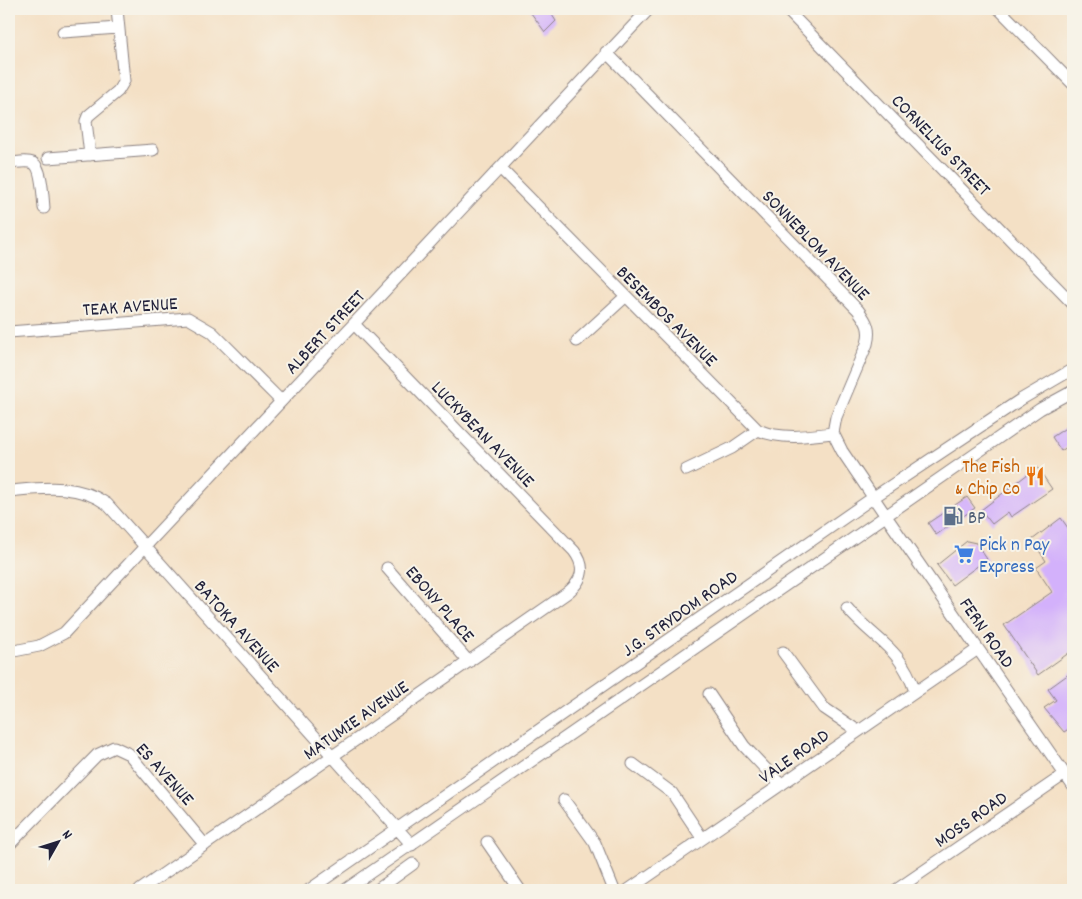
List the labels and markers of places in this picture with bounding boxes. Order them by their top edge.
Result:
place label: The Fish & Chip Co [955,455,1020,504]
restaurant icon: The Fish & Chip Co [1024,465,1046,487]
fuel station icon: BP [942,505,964,527]
place label: BP [968,506,986,533]
place label: Pick n Pay Express [979,533,1050,582]
supermarket icon: Pick n Pay Express [953,543,975,565]

